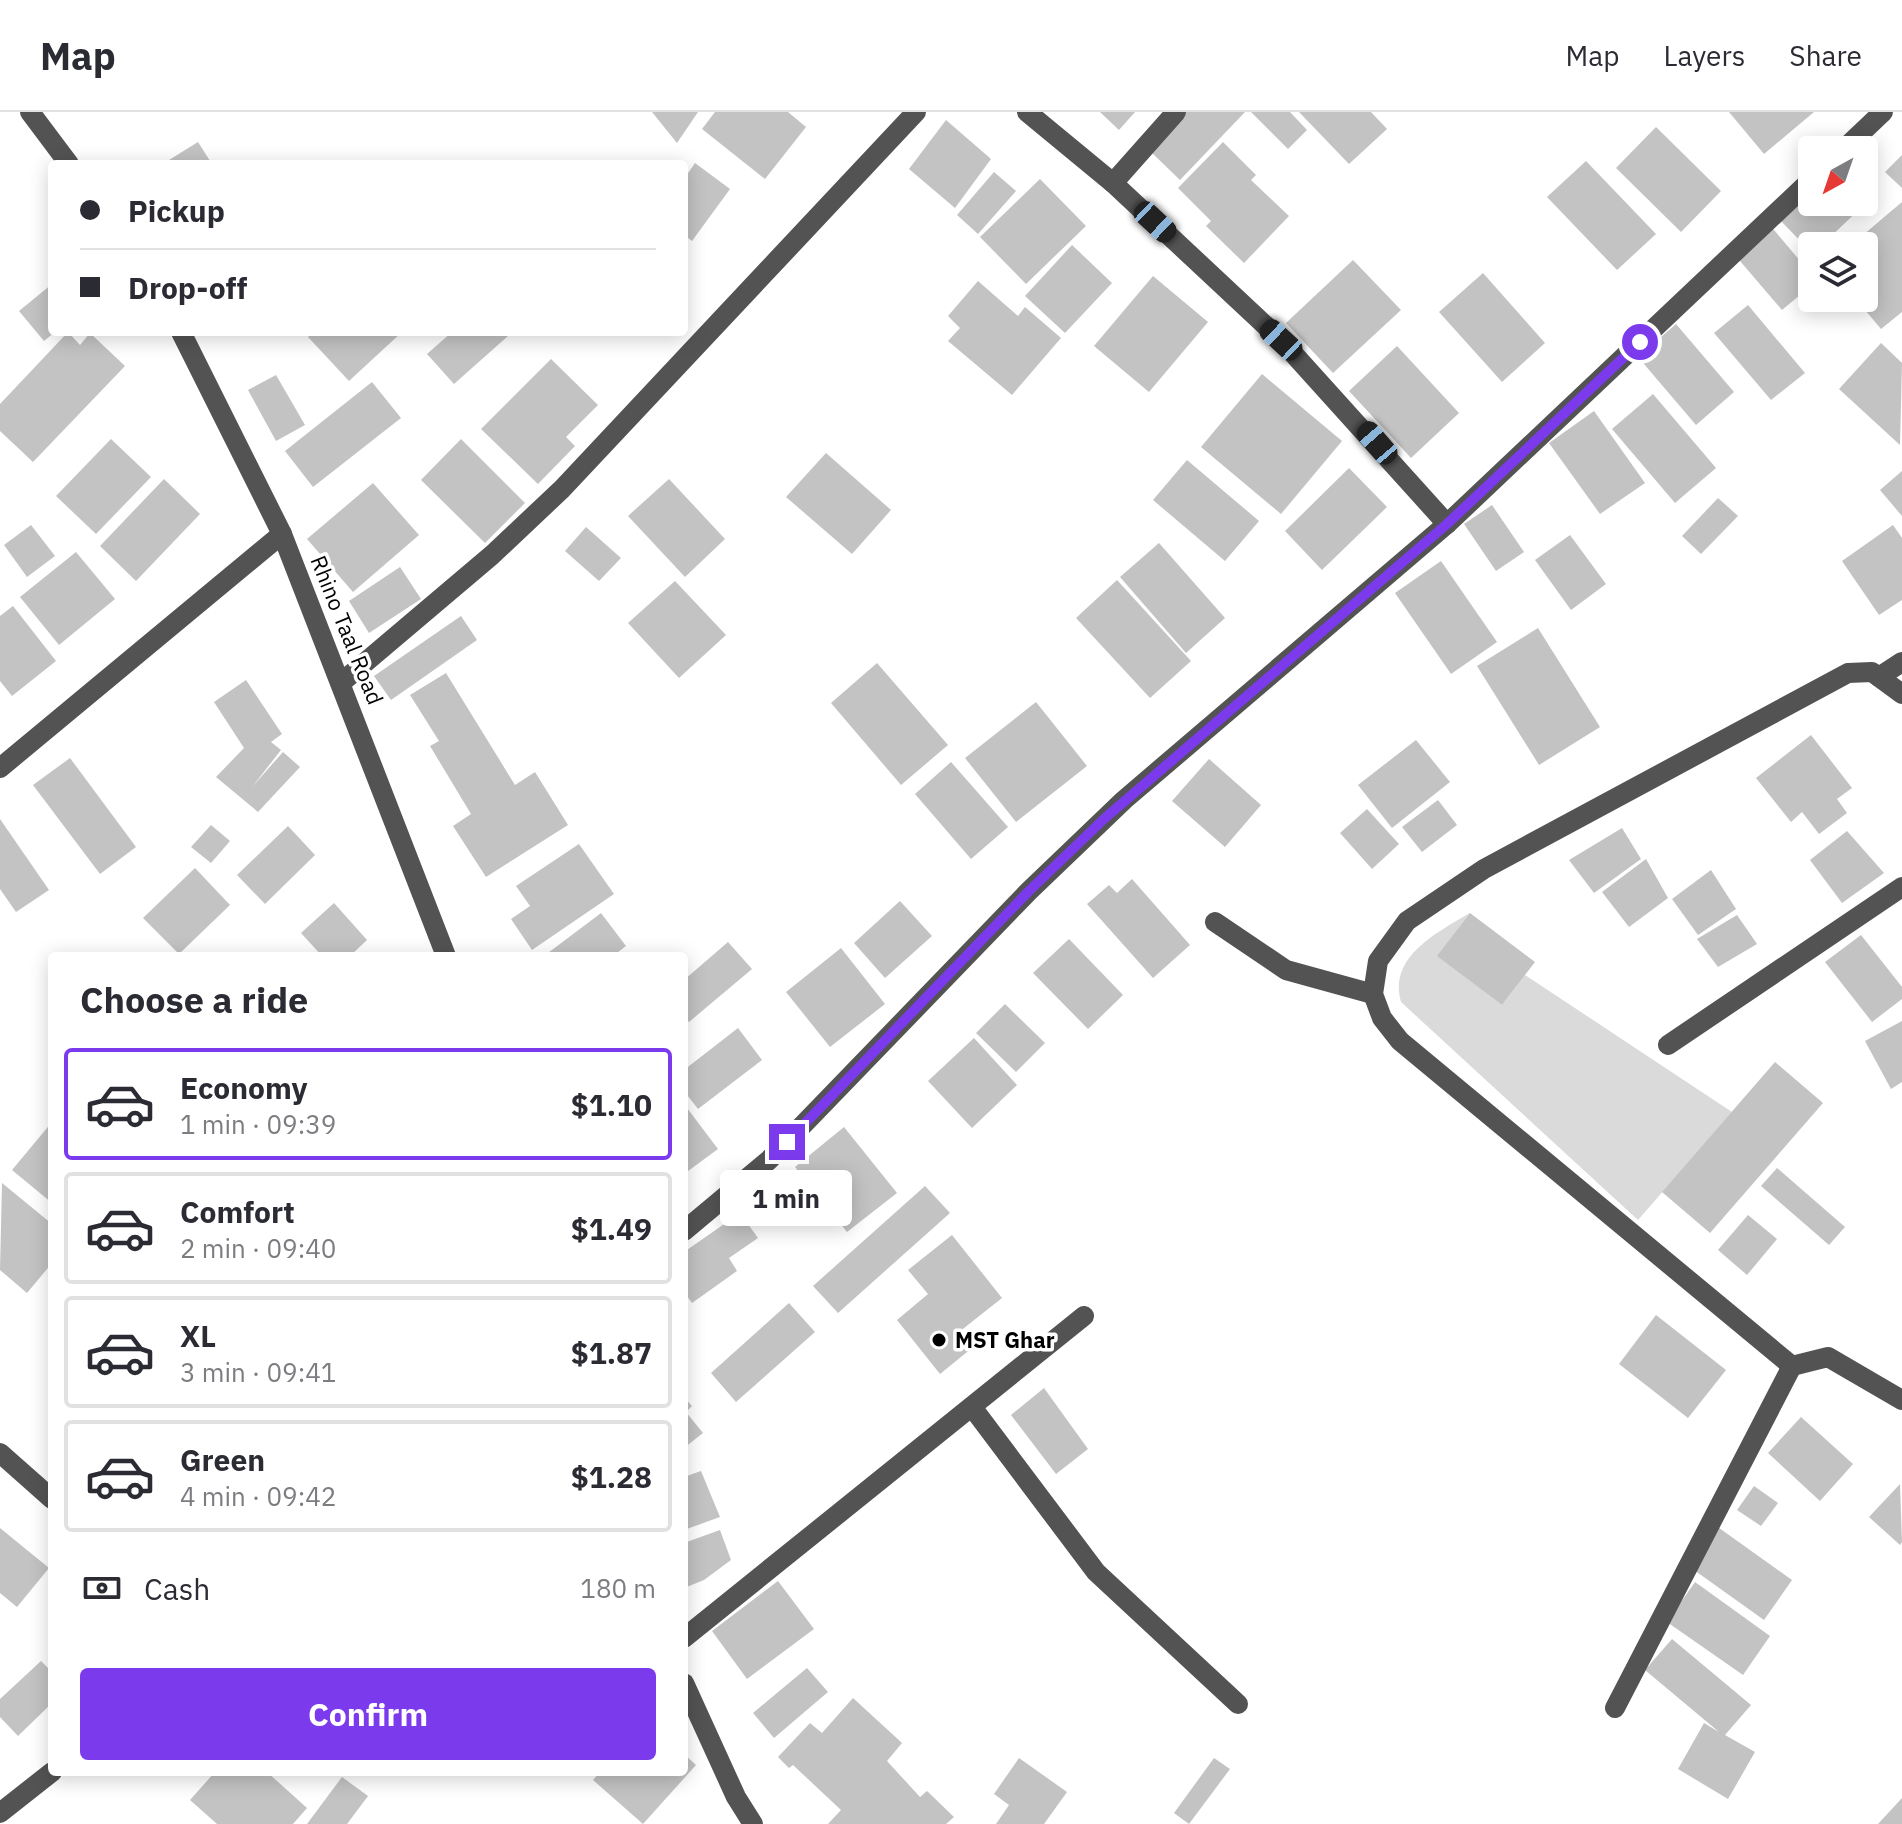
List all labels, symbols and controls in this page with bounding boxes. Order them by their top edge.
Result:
text: Map [40,31,116,80]
text: Map [1565,37,1619,74]
text: Layers [1663,37,1745,74]
text: Share [1789,37,1862,74]
north arrow [1798,136,1878,216]
map controls [1798,136,1878,312]
text: Pickup [128,191,225,230]
car [1129,197,1181,247]
button: layers [1798,232,1878,312]
text: Drop-off [128,268,247,307]
car [1255,315,1307,365]
route start [1622,324,1658,360]
car [1352,417,1402,469]
street label: Rhino Taal Road [304,551,391,709]
text: Choose a ride [80,976,308,1023]
icon: car [84,1068,156,1140]
text: Economy [180,1068,308,1107]
text: $1.10 [571,1085,652,1124]
text: 1 min · 09:39 [180,1107,336,1141]
route end [769,1124,805,1160]
callout: 1 min [721,1170,853,1226]
text: 1 min [752,1181,820,1215]
icon: car [84,1192,156,1264]
text: Comfort [180,1192,295,1231]
text: $1.49 [571,1209,652,1248]
text: 2 min · 09:40 [180,1231,336,1265]
icon: car [84,1316,156,1388]
text: XL [180,1316,216,1355]
place label: MST Ghar [955,1325,1055,1354]
marker: MST Ghar [930,1331,948,1349]
text: $1.87 [571,1333,652,1372]
text: 3 min · 09:41 [180,1355,336,1389]
icon: car [84,1440,156,1512]
text: Green [180,1440,265,1479]
text: $1.28 [571,1457,652,1496]
text: 4 min · 09:42 [180,1479,336,1513]
icon: cash [80,1566,124,1610]
text: Cash [144,1569,210,1608]
text: 180 m [580,1571,656,1605]
button: Confirm [80,1668,656,1760]

